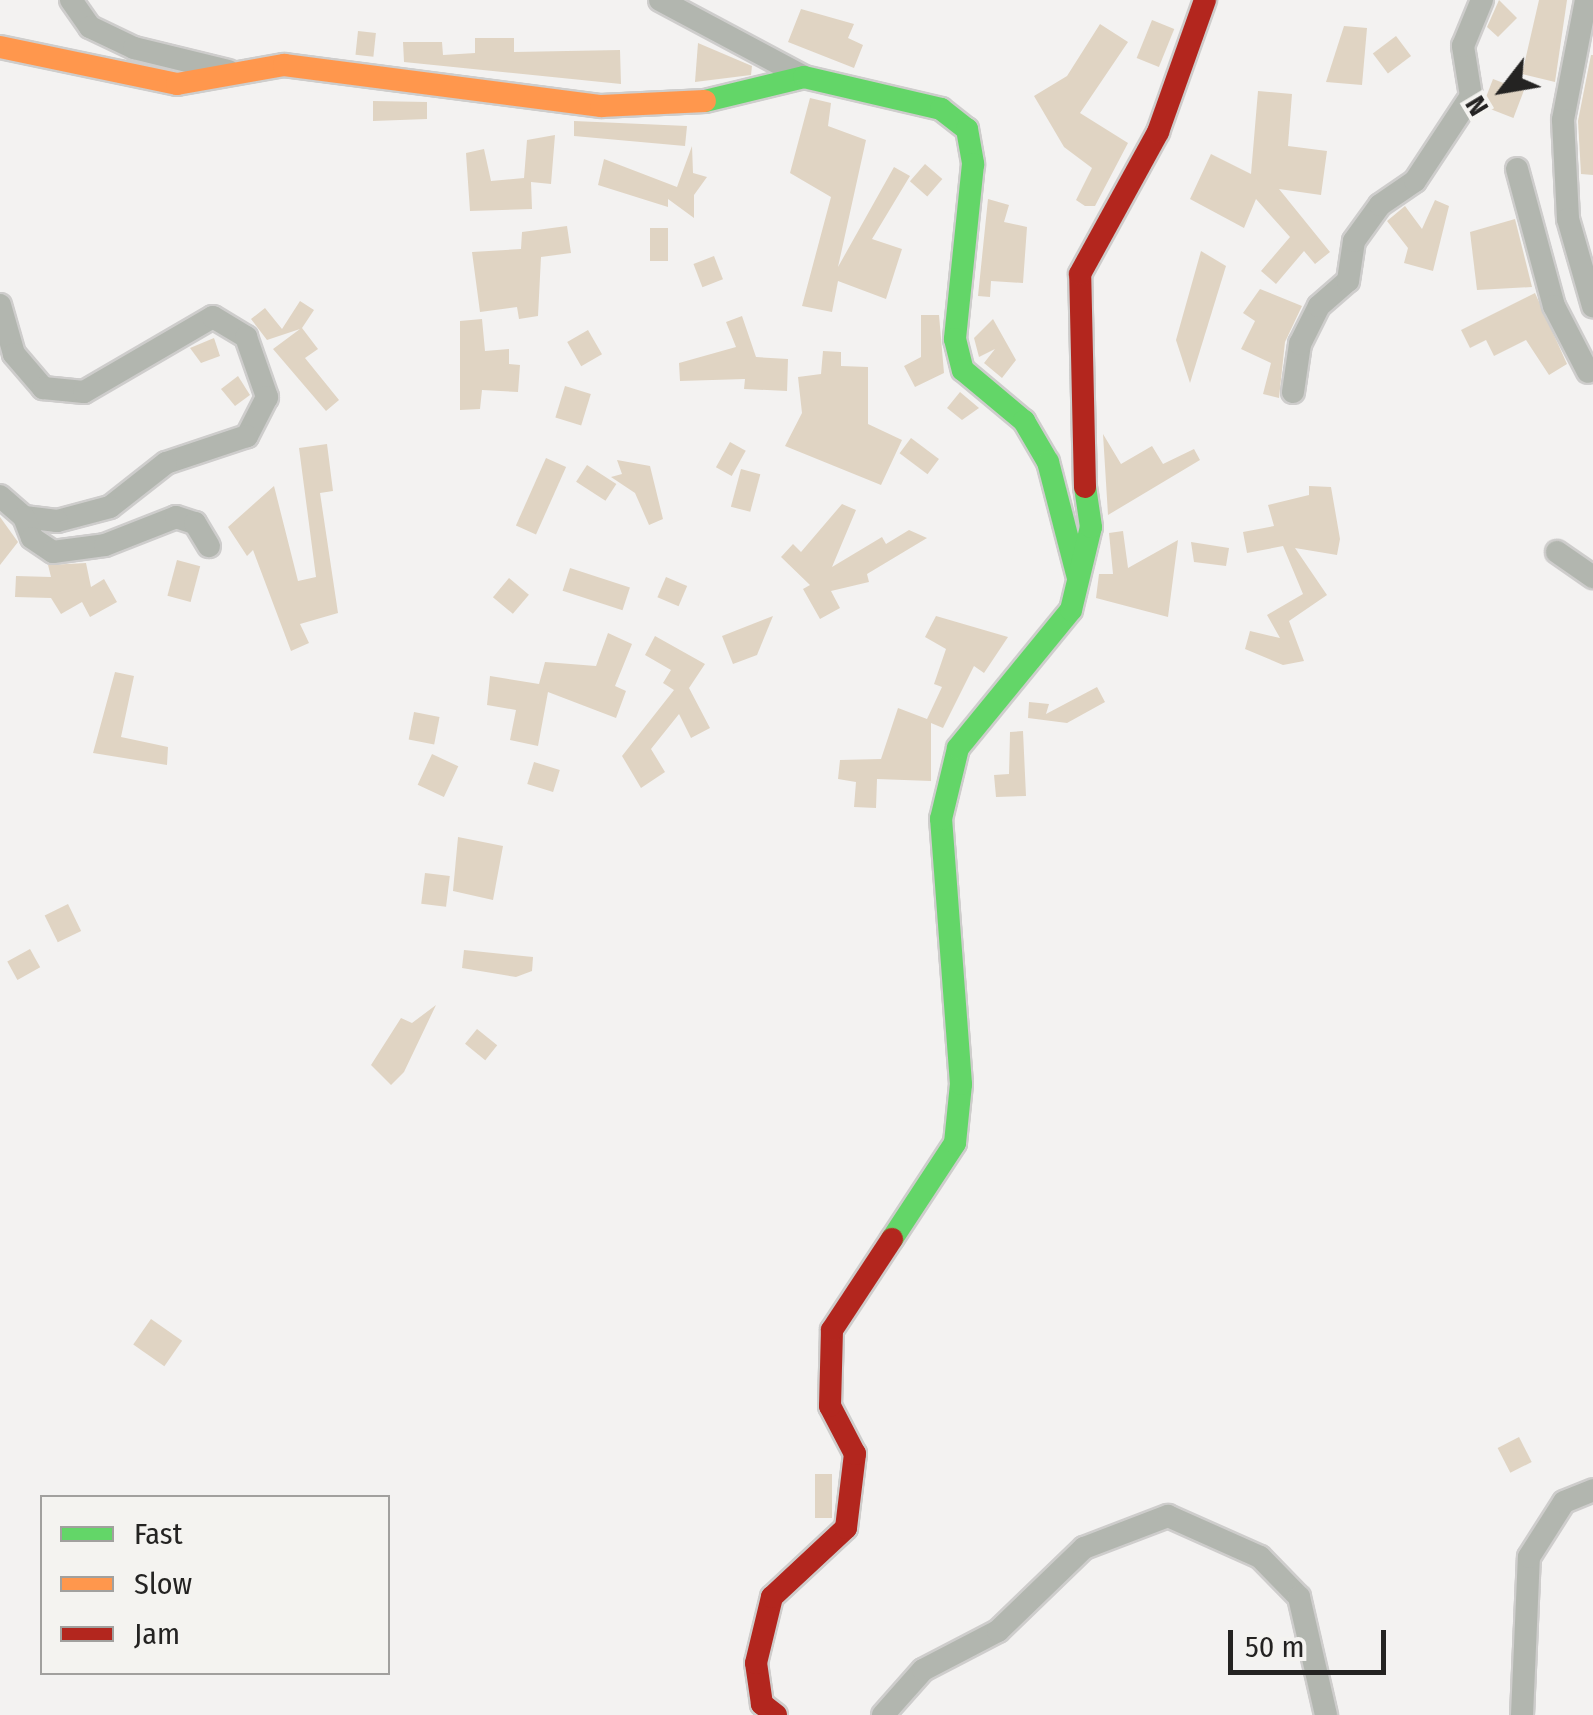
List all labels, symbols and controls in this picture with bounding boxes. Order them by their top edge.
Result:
north arrow [1453,40,1553,140]
text: N [1458,90,1495,121]
legend [40,1495,390,1675]
text: Fast [134,1516,182,1552]
text: Slow [134,1566,192,1602]
scale bar [1233,1610,1390,1672]
text: Jam [134,1616,180,1652]
text: 50 m [1245,1629,1305,1665]

